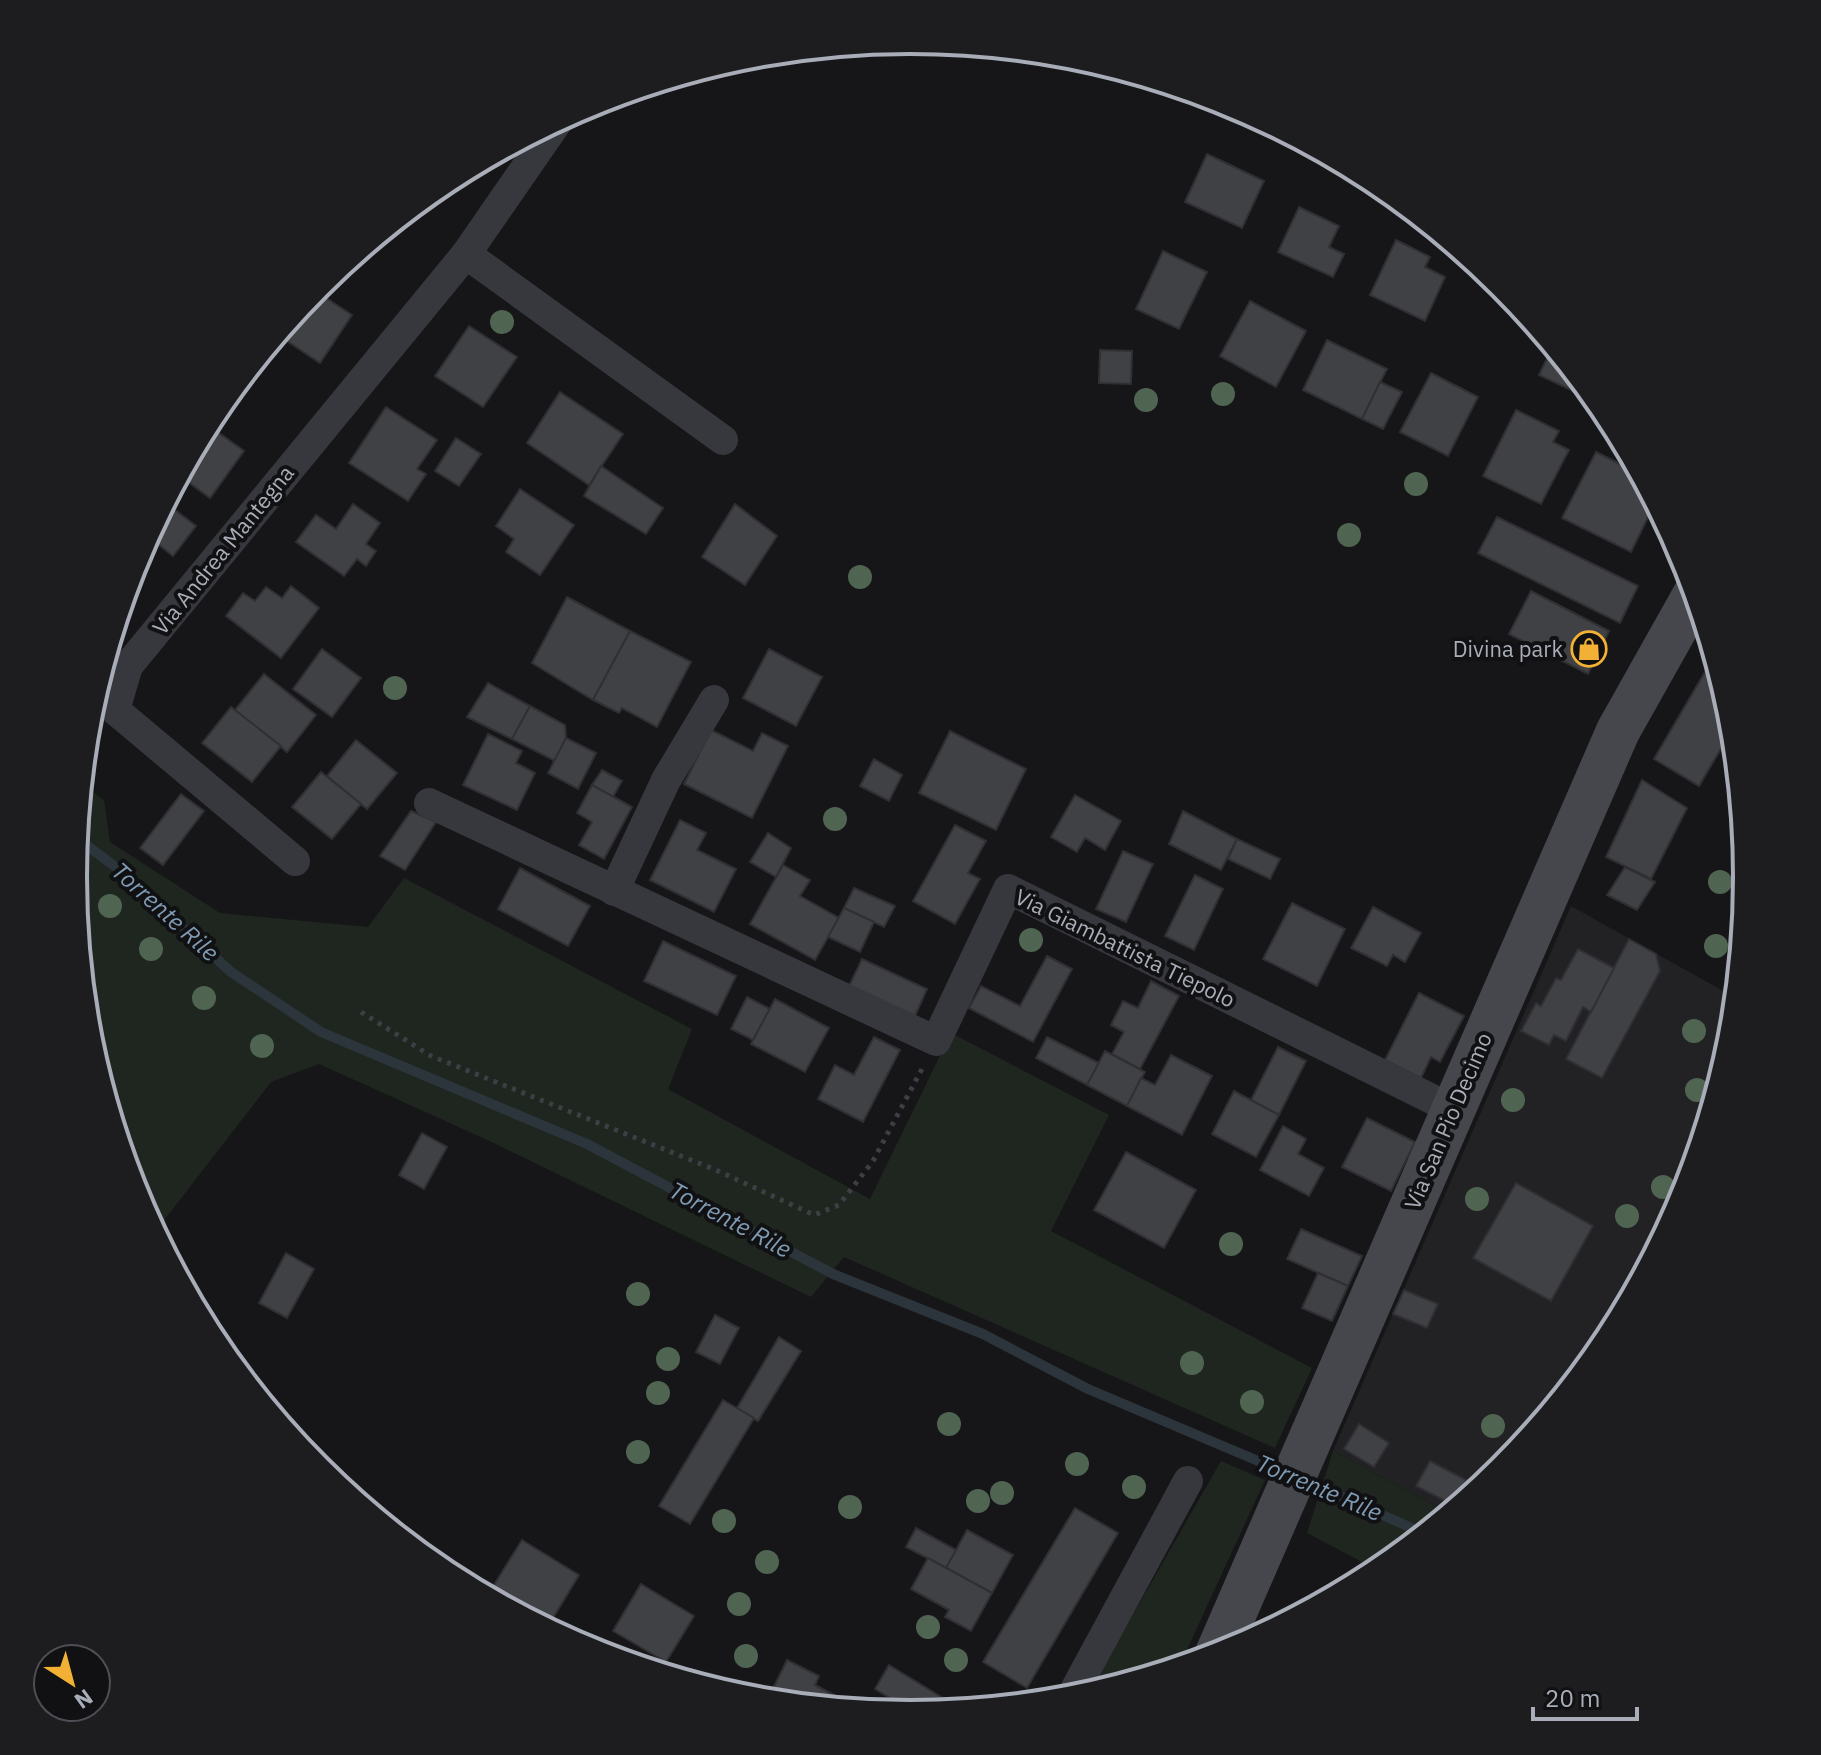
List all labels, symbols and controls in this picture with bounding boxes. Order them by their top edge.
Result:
street label: Via Andrea Mantegna [145,459,300,640]
shop icon: Divina park [1570,630,1608,668]
place label: Divina park [1453,634,1563,663]
water label: Torrente Rile [105,855,226,968]
street label: Via Giambattista Tiepolo [1010,882,1240,1014]
street label: Via San Pio Decimo [1397,1028,1498,1214]
water label: Torrente Rile [664,1174,797,1265]
water label: Torrente Rile [1252,1446,1387,1528]
north arrow [32,1643,112,1723]
scale bar [1533,1671,1637,1721]
text: 20 m [1545,1682,1600,1714]
text: N [69,1683,99,1716]

